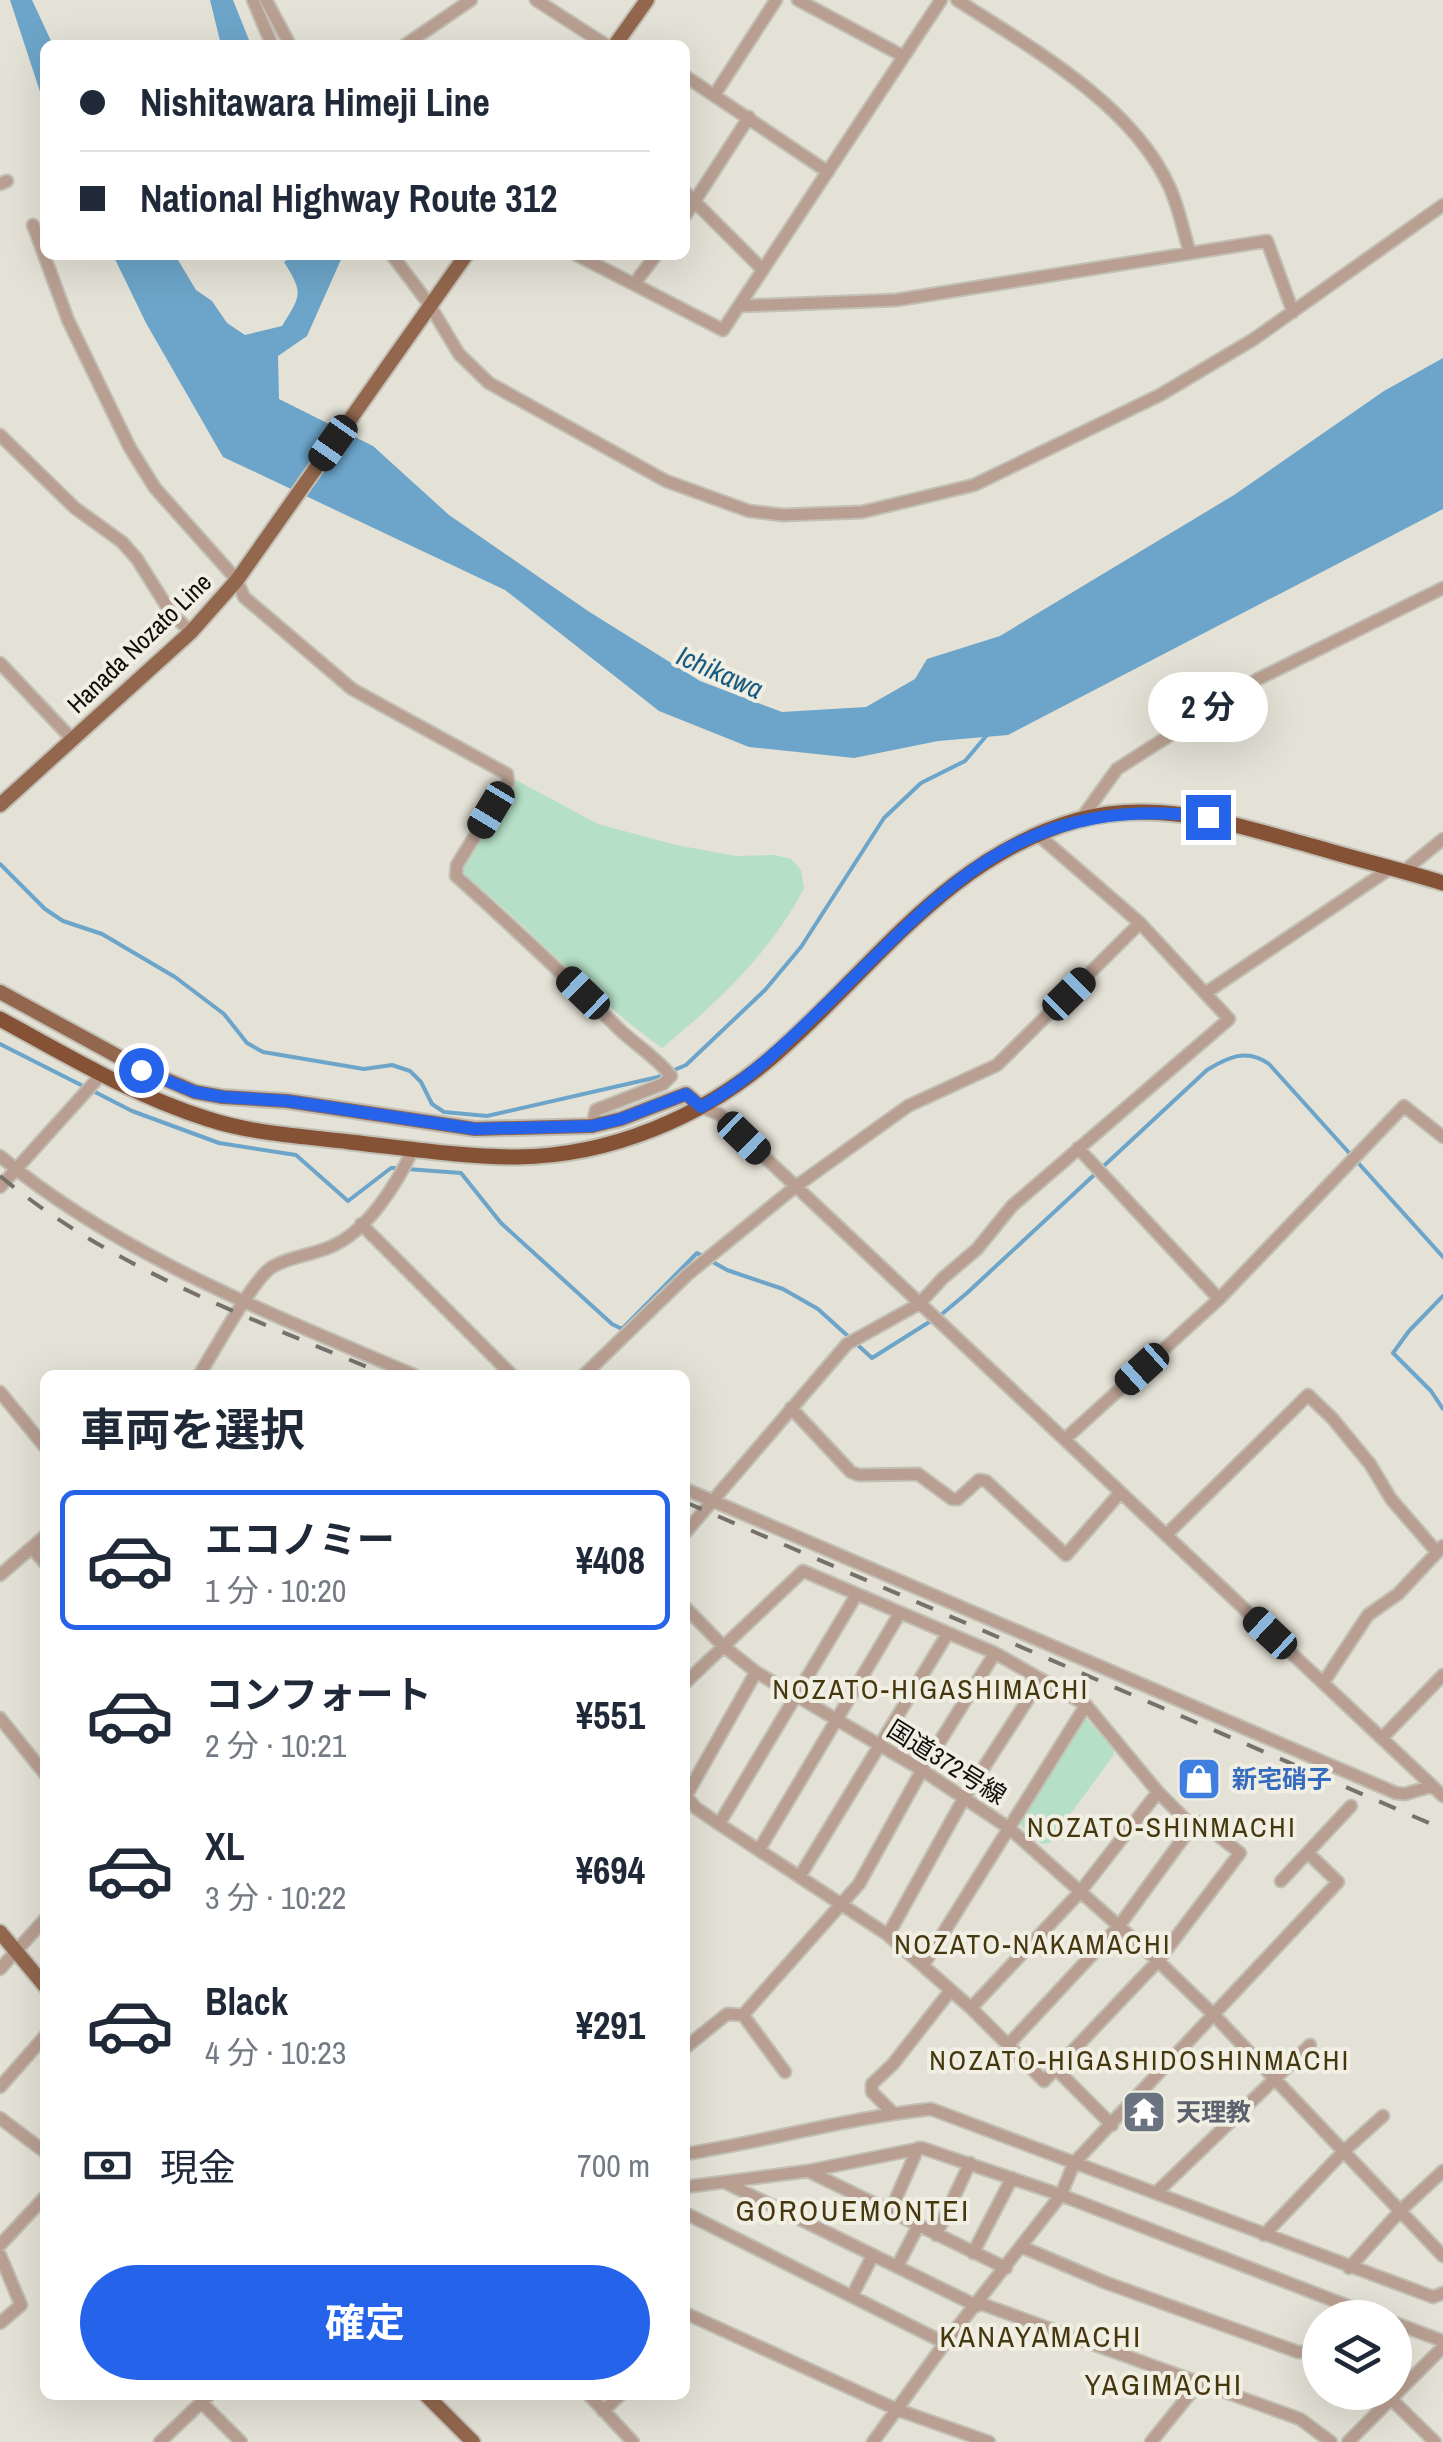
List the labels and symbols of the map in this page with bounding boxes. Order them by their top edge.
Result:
car [304,410,362,476]
street label: Hanada Nozato Line [60,565,218,721]
water label: Ichikawa [671,636,769,708]
callout: 2 分 [1148,672,1268,742]
car [463,777,519,843]
route end [1186,795,1231,840]
car [551,961,615,1025]
car [1037,962,1101,1026]
route start [119,1048,164,1093]
car [712,1106,776,1170]
car [1110,1338,1174,1400]
car [1238,1602,1302,1664]
district label: NOZATO-HIGASHIMACHI [772,1670,1090,1708]
street label: 国道372号線 [881,1712,1013,1812]
shop icon: 新宅硝子 [1176,1756,1222,1802]
place label: 新宅硝子 [1232,1762,1332,1796]
district label: NOZATO-SHINMACHI [1027,1808,1297,1846]
district label: NOZATO-NAKAMACHI [894,1925,1172,1963]
district label: NOZATO-HIGASHIDOSHINMACHI [929,2041,1351,2079]
temple icon: 天理教 [1121,2089,1167,2135]
place label: 天理教 [1176,2095,1251,2129]
district label: GOROUEMONTEI [735,2190,971,2230]
district label: KANAYAMACHI [940,2316,1142,2356]
district label: YAGIMACHI [1085,2364,1243,2404]

